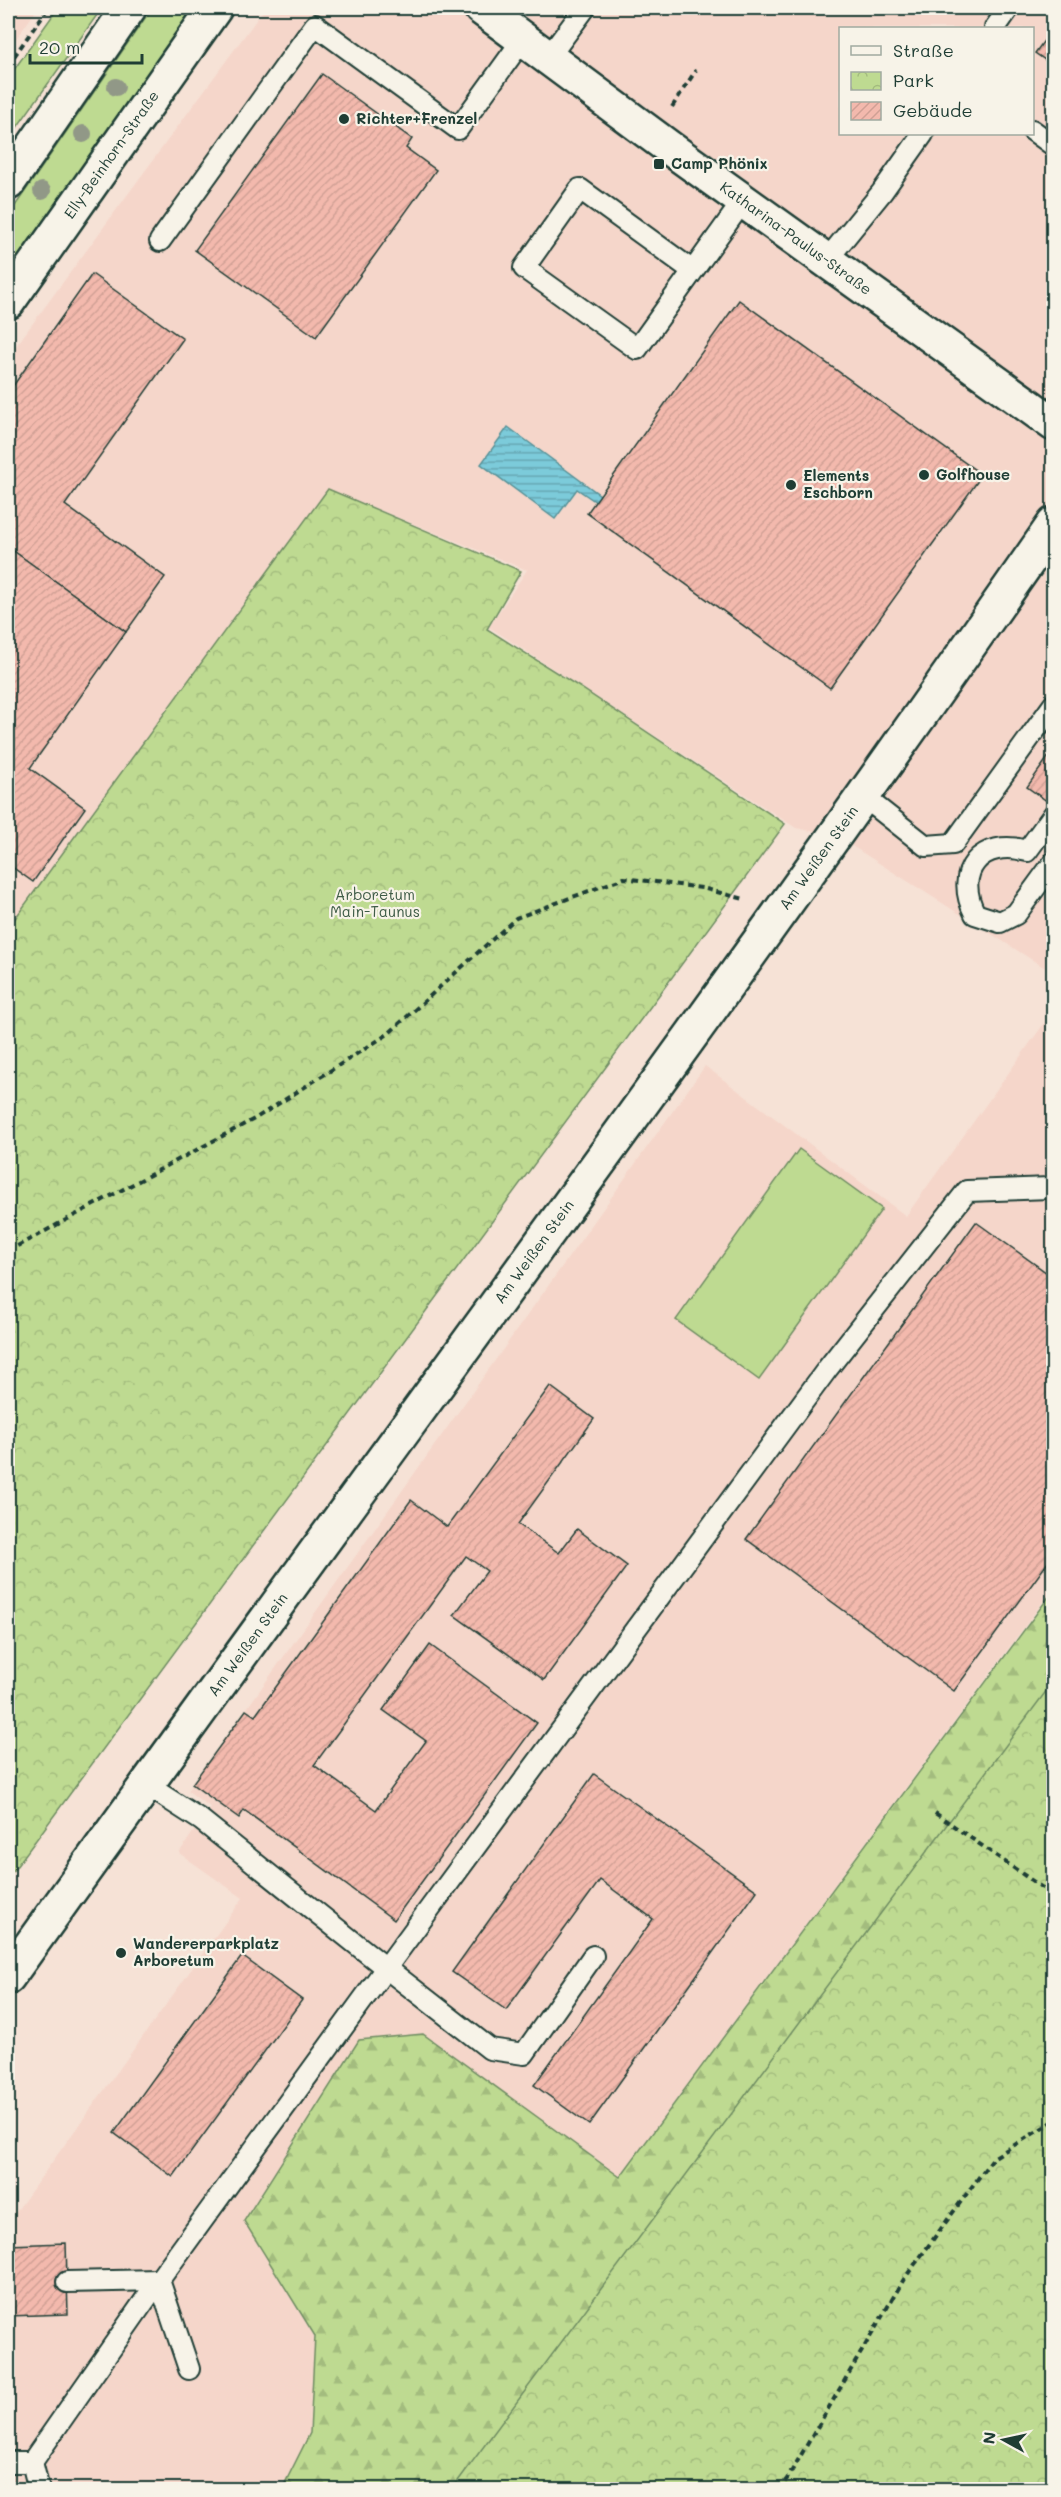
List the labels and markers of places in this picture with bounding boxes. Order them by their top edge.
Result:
place label: Richter+Frenzel [356,108,477,128]
marker: Richter+Frenzel [337,112,351,126]
place label: Camp Phönix [671,153,768,173]
marker: Camp Phönix [652,157,666,171]
place label: Golfhouse [936,464,1010,484]
place label: Elements Eschborn [803,465,873,502]
marker: Golfhouse [917,468,931,482]
marker: Elements Eschborn [784,478,798,492]
place label: Wandererparkplatz Arboretum [133,1933,280,1970]
marker: Wandererparkplatz Arboretum [114,1946,128,1960]

